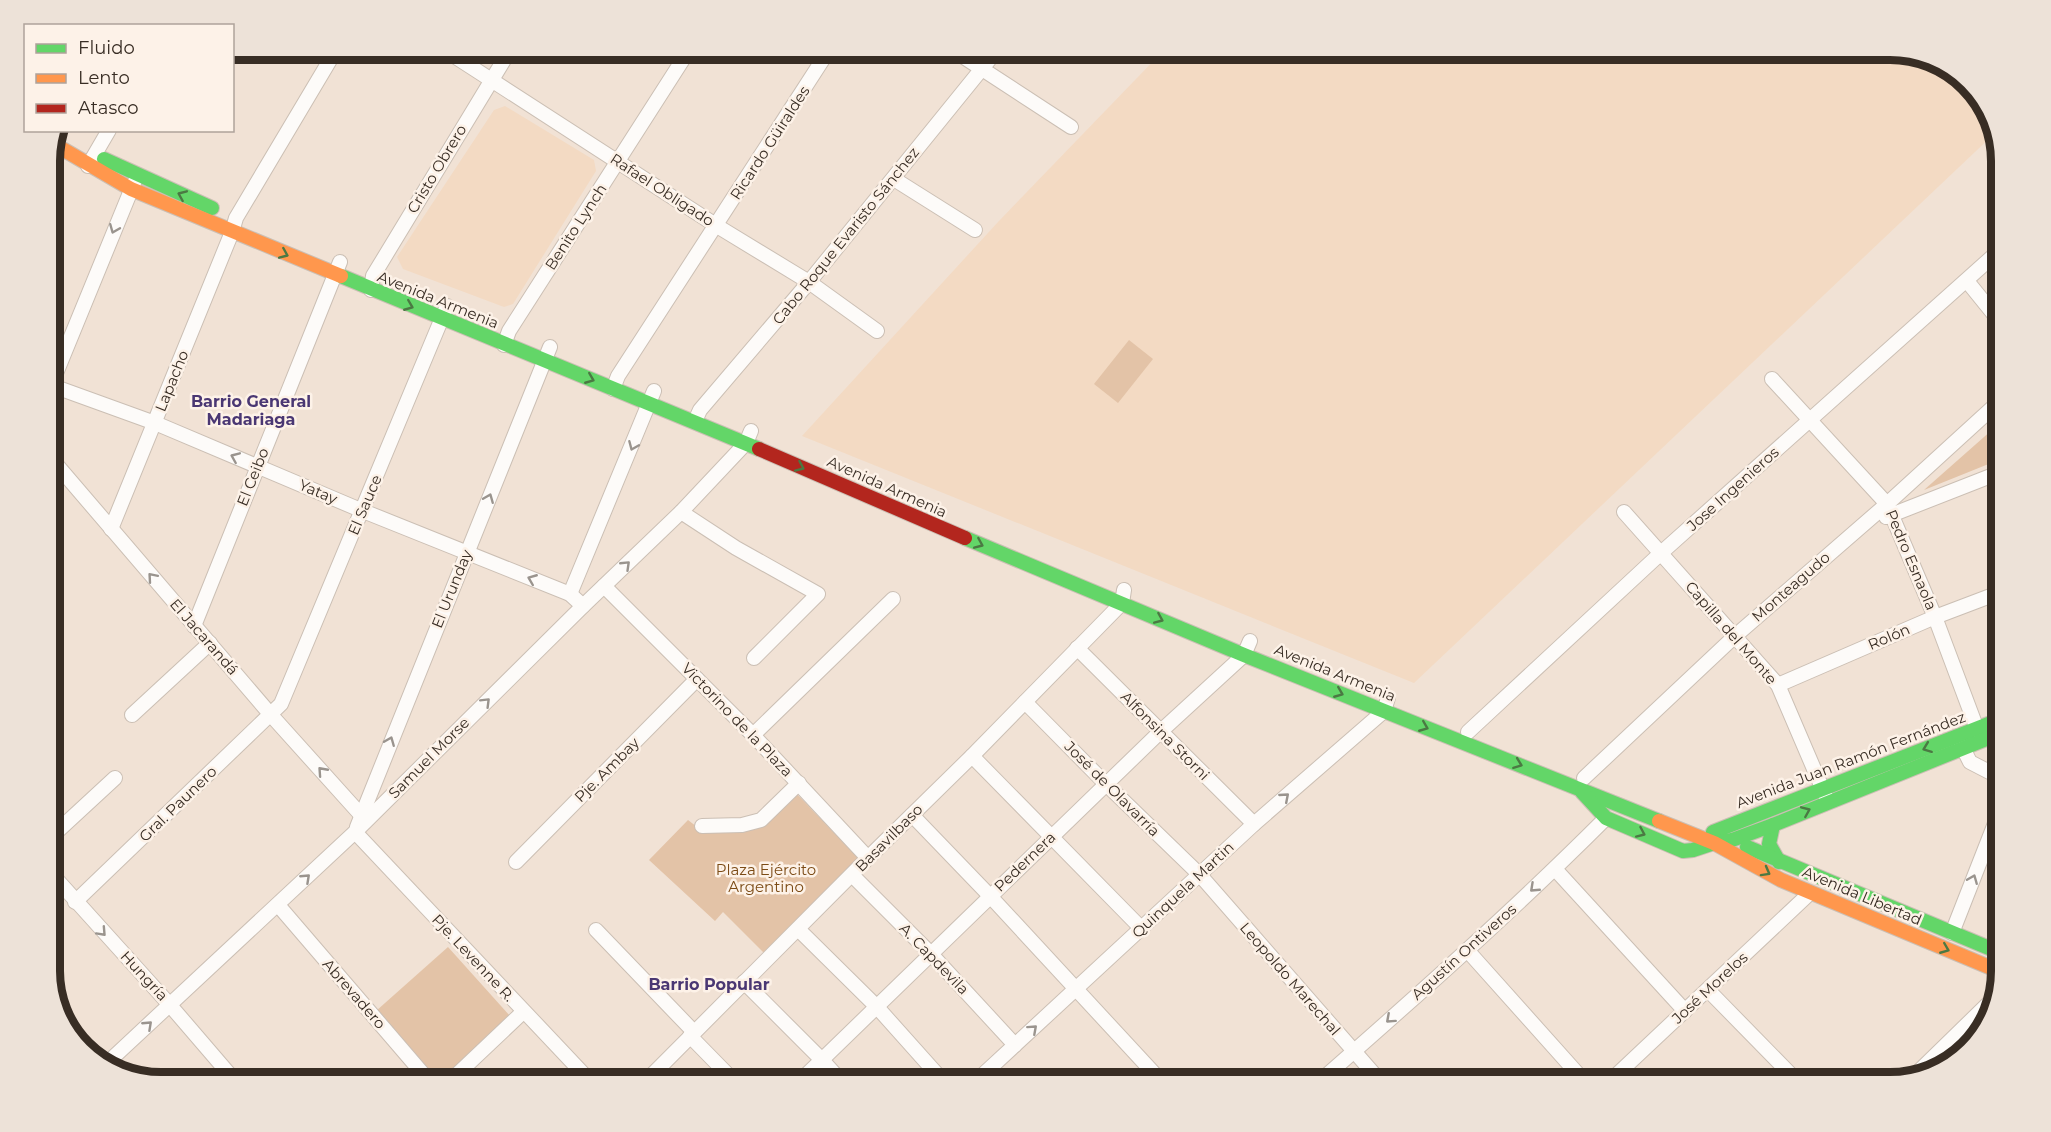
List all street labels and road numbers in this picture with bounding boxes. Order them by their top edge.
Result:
street label: Ricardo Güiraldes [726,82,814,203]
street label: Cristo Obrero [403,121,470,216]
street label: Cabo Roque Evaristo Sánchez [768,143,923,328]
street label: Rafael Obligado [607,149,718,230]
street label: Benito Lynch [541,180,611,273]
street label: Avenida Armenia [375,267,502,333]
street label: Lapacho [151,347,192,414]
street label: Jose Ingenieros [1682,442,1783,536]
street label: El Ceibo [232,445,273,509]
street label: Avenida Armenia [824,452,950,521]
street label: El Sauce [343,472,386,538]
street label: Yatay [296,475,341,508]
street label: Pedro Esnaola [1882,507,1941,613]
street label: El Urunday [427,546,476,631]
street label: Monteagudo [1748,548,1834,626]
street label: Capilla del Monte [1681,577,1781,688]
street label: El Jacarandá [166,595,243,679]
street label: Rolón [1865,619,1913,654]
street label: Avenida Armenia [1272,640,1399,706]
street label: Victorino de la Plaza [678,659,797,781]
street label: Alfonsina Storni [1117,687,1214,784]
street label: Avenida Juan Ramón Fernández [1733,707,1968,812]
street label: Samuel Morse [384,713,473,802]
street label: Pje. Ambay [570,732,644,806]
street label: José de Olavarría [1060,736,1164,840]
street label: Gral. Paunero [135,762,221,846]
street label: Basavilbaso [851,800,927,876]
street label: Pedernera [990,828,1059,896]
street label: Quinquela Martin [1128,837,1238,942]
street label: Avenida Libertad [1800,862,1925,929]
street label: Agustín Ontiveros [1407,899,1520,1004]
street label: Pje. Levenne R. [428,910,519,1005]
street label: Leopoldo Marechal [1236,918,1345,1039]
street label: A. Capdevila [896,919,973,998]
street label: Hungría [116,947,172,1005]
street label: José Morelos [1667,948,1751,1028]
street label: Abrevadero [319,955,390,1033]

